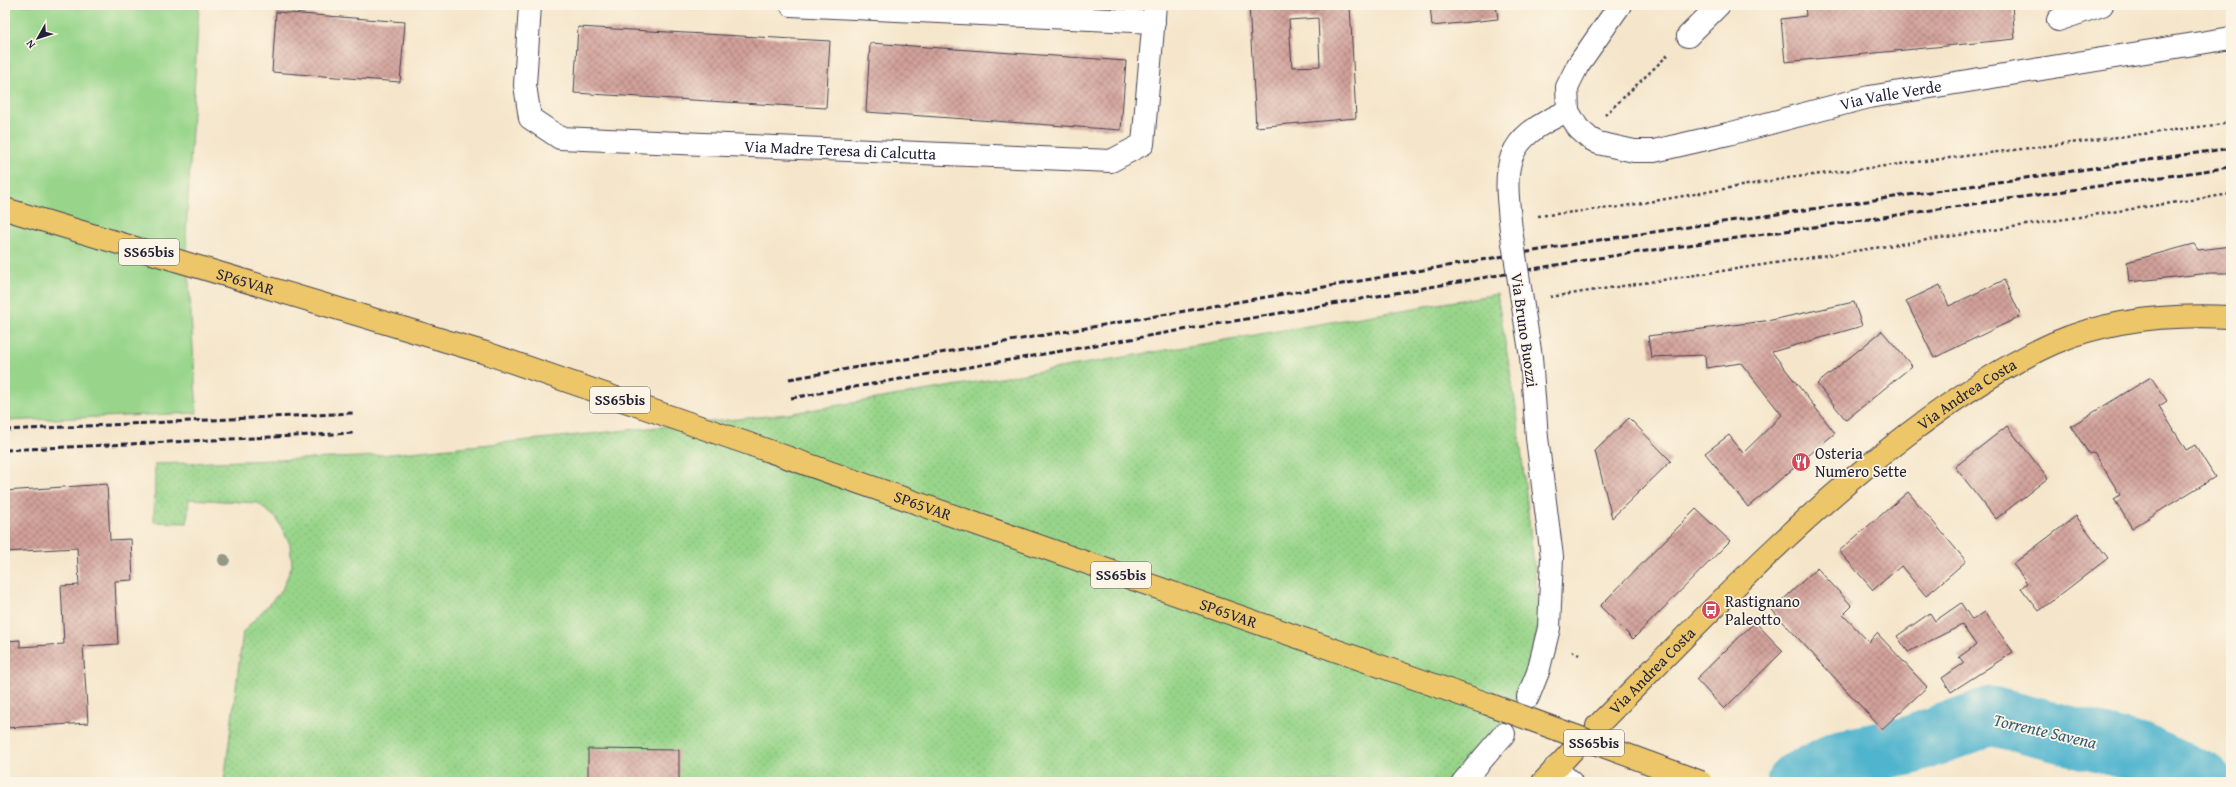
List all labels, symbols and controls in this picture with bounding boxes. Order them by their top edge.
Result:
north arrow [18,18,58,58]
text: N [21,36,39,52]
street label: Via Valle Verde [1837,73,1943,116]
street label: Via Madre Teresa di Calcutta [744,134,937,166]
road number: SS65bis [119,239,179,265]
street label: SP65VAR [213,261,278,301]
street label: Via Bruno Buozzi [1505,271,1545,389]
street label: Via Andrea Costa [1912,352,2021,436]
road number: SS65bis [590,387,650,413]
place label: Osteria Numero Sette [1815,441,1907,483]
restaurant icon: Osteria Numero Sette [1790,451,1812,473]
street label: SP65VAR [891,484,956,527]
road number: SS65bis [1091,562,1151,588]
place label: Rastignano Paleotto [1725,589,1800,631]
street label: SP65VAR [1196,591,1261,634]
bus stop icon: Rastignano Paleotto [1700,599,1722,621]
street label: Via Andrea Costa [1603,621,1701,720]
water label: Torrente Savena [1991,707,2099,755]
road number: SS65bis [1564,730,1624,756]

